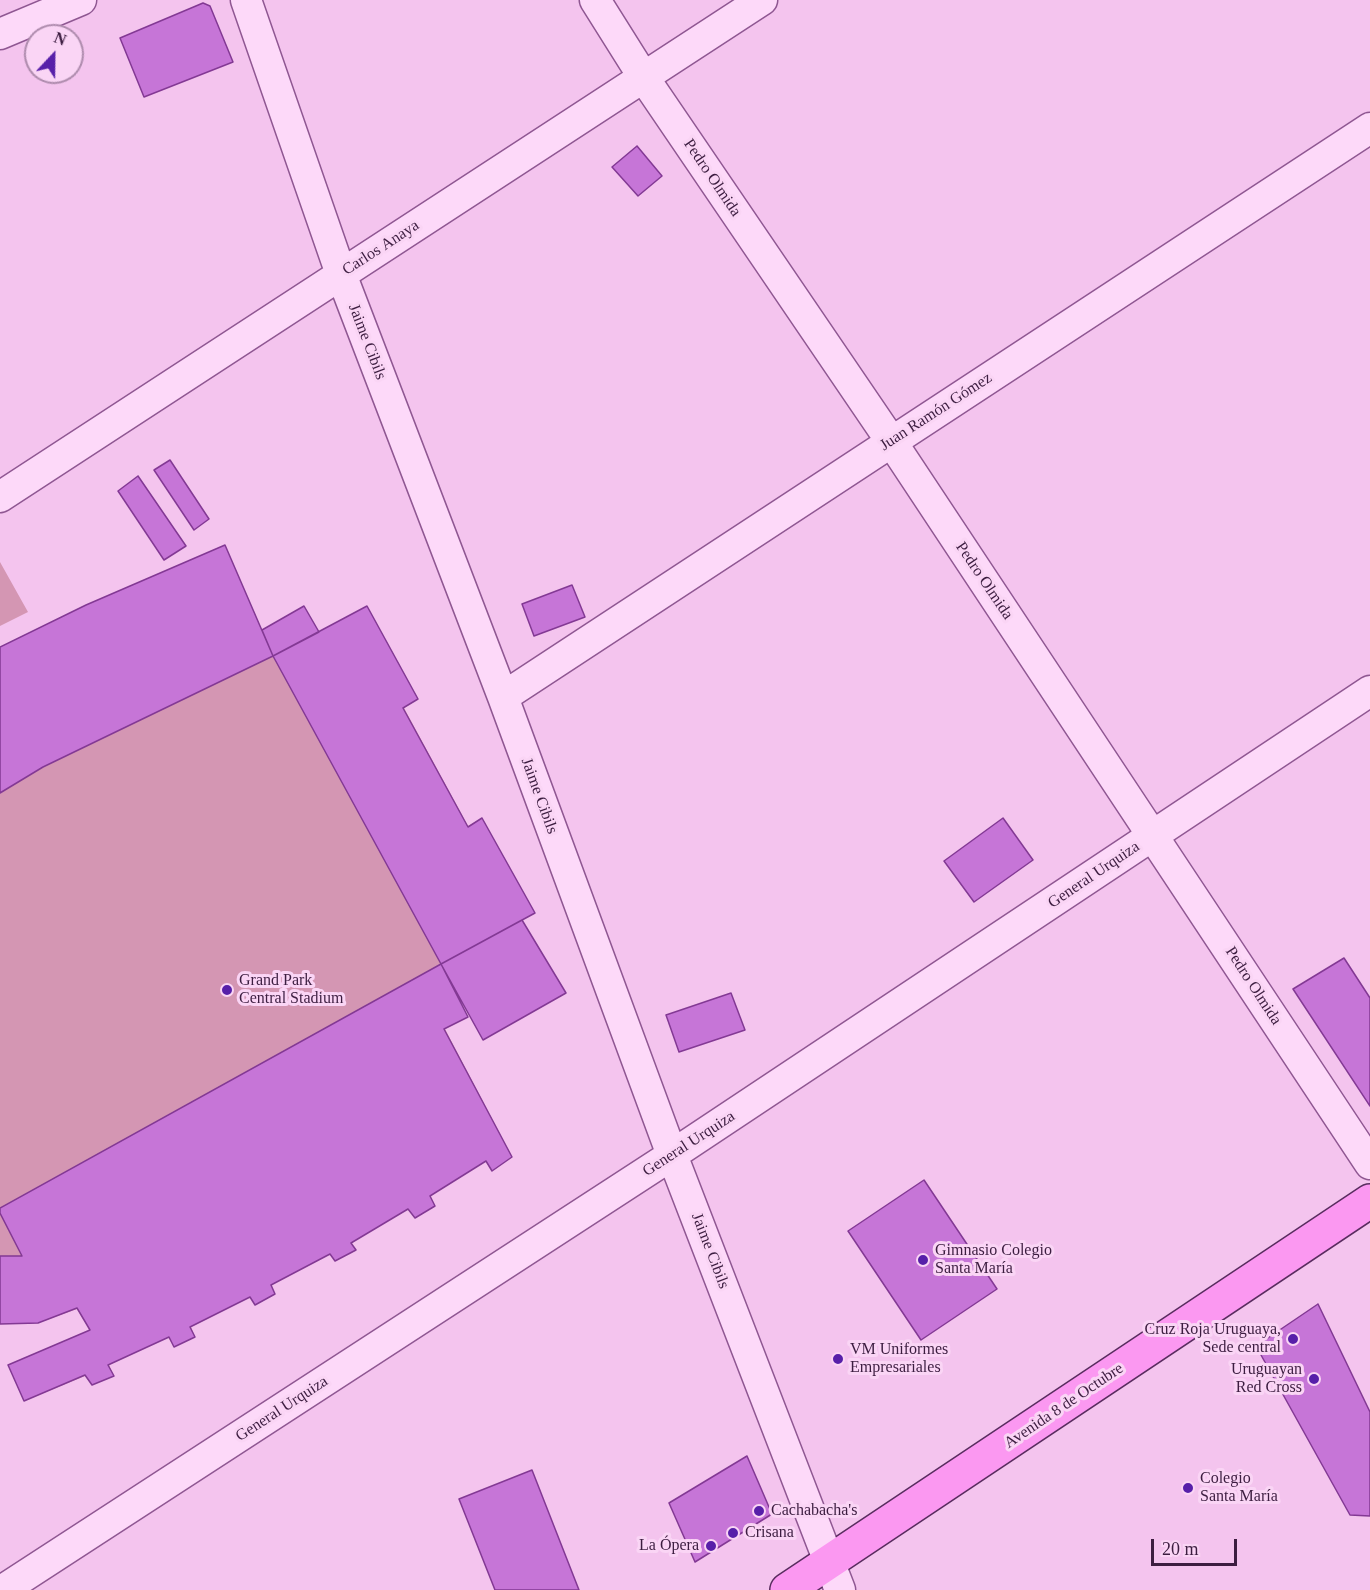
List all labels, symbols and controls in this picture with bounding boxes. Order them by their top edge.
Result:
north arrow [24,24,84,84]
text: N [52,29,69,49]
street label: Pedro Olmida [679,136,745,220]
street label: Carlos Anaya [339,216,423,280]
street label: Jaime Cibils [344,301,390,383]
street label: Juan Ramón Gómez [876,369,996,455]
street label: Pedro Olmida [951,539,1017,623]
street label: Jaime Cibils [516,755,562,837]
street label: General Urquiza [1045,837,1143,913]
street label: Pedro Olmida [1221,943,1285,1029]
place label: Grand Park Central Stadium [239,971,343,1009]
marker: Grand Park Central Stadium [220,983,234,997]
street label: General Urquiza [639,1107,739,1181]
street label: Jaime Cibils [687,1210,733,1292]
place label: Gimnasio Colegio Santa María [935,1241,1052,1279]
marker: Gimnasio Colegio Santa María [916,1253,930,1267]
place label: Cruz Roja Uruguaya, Sede central [1145,1320,1281,1358]
marker: Cruz Roja Uruguaya, Sede central [1286,1332,1300,1346]
place label: VM Uniformes Empresariales [850,1340,948,1378]
marker: VM Uniformes Empresariales [831,1352,845,1366]
street label: Avenida 8 de Octubre [1001,1359,1127,1453]
place label: Uruguayan Red Cross [1231,1360,1302,1398]
street label: General Urquiza [232,1372,332,1446]
marker: Uruguayan Red Cross [1307,1372,1321,1386]
place label: Colegio Santa María [1200,1469,1278,1507]
marker: Colegio Santa María [1181,1481,1195,1495]
place label: Cachabacha's [771,1501,857,1521]
marker: Cachabacha's [752,1504,766,1518]
place label: Crisana [745,1523,794,1543]
marker: Crisana [726,1526,740,1540]
scale bar [1154,1527,1240,1565]
place label: La Ópera [639,1536,699,1556]
marker: La Ópera [704,1539,718,1553]
text: 20 m [1162,1539,1199,1559]

